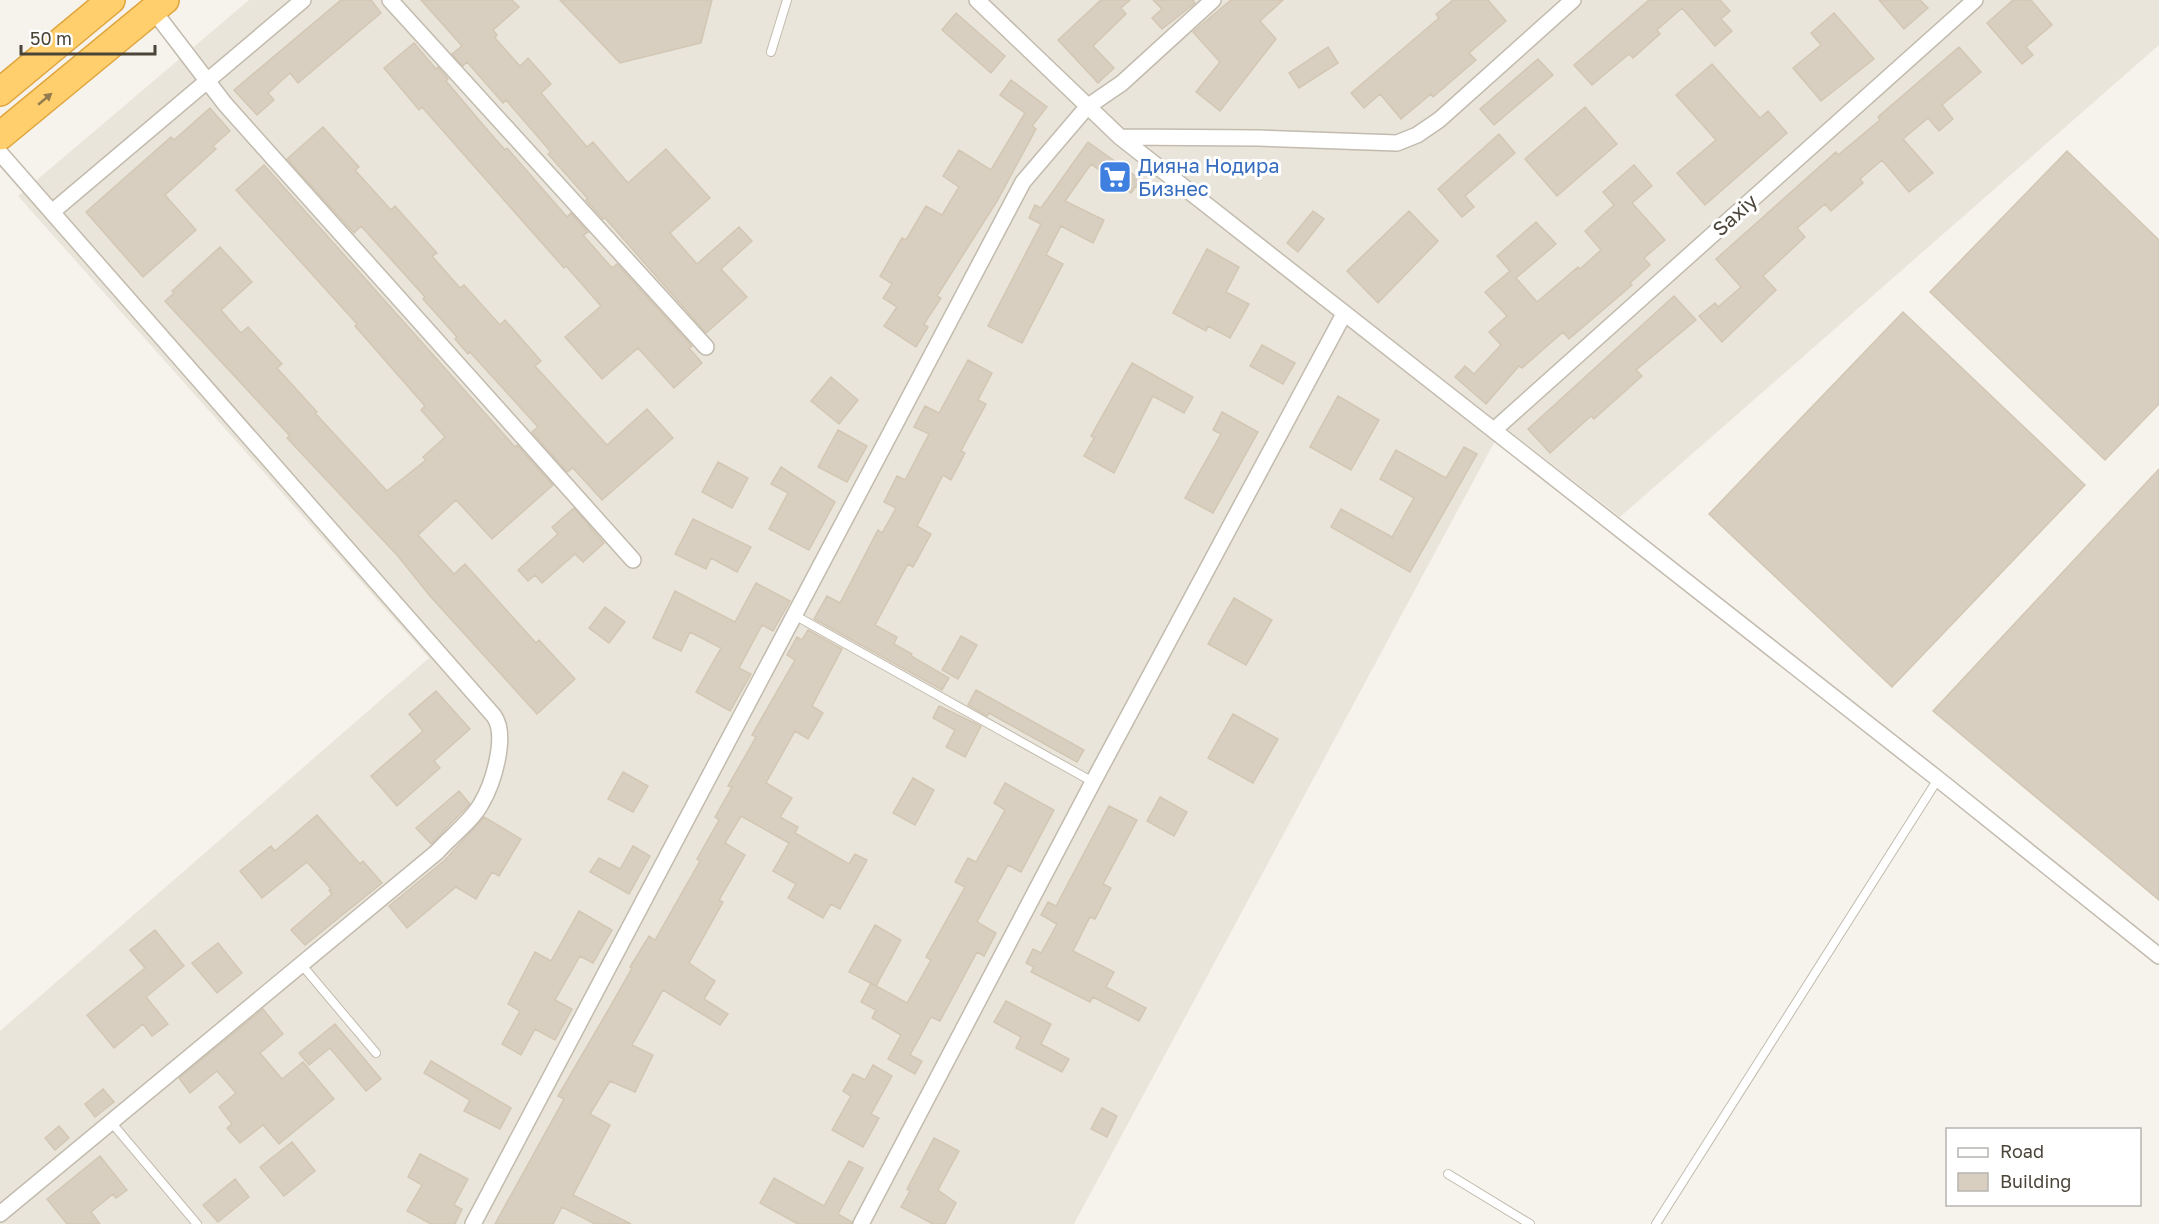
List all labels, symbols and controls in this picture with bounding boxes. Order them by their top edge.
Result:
scale bar [21,18,154,56]
text: 50 m [30,27,72,49]
one-way arrow [37,93,52,106]
place label: Дияна Нодира Бизнес [1138,153,1280,200]
supermarket icon: Дияна Нодира Бизнес [1097,159,1133,195]
street label: Saxiy [1707,188,1762,240]
legend [1946,1128,2141,1206]
text: Road [2000,1140,2044,1162]
text: Building [2000,1170,2071,1192]

